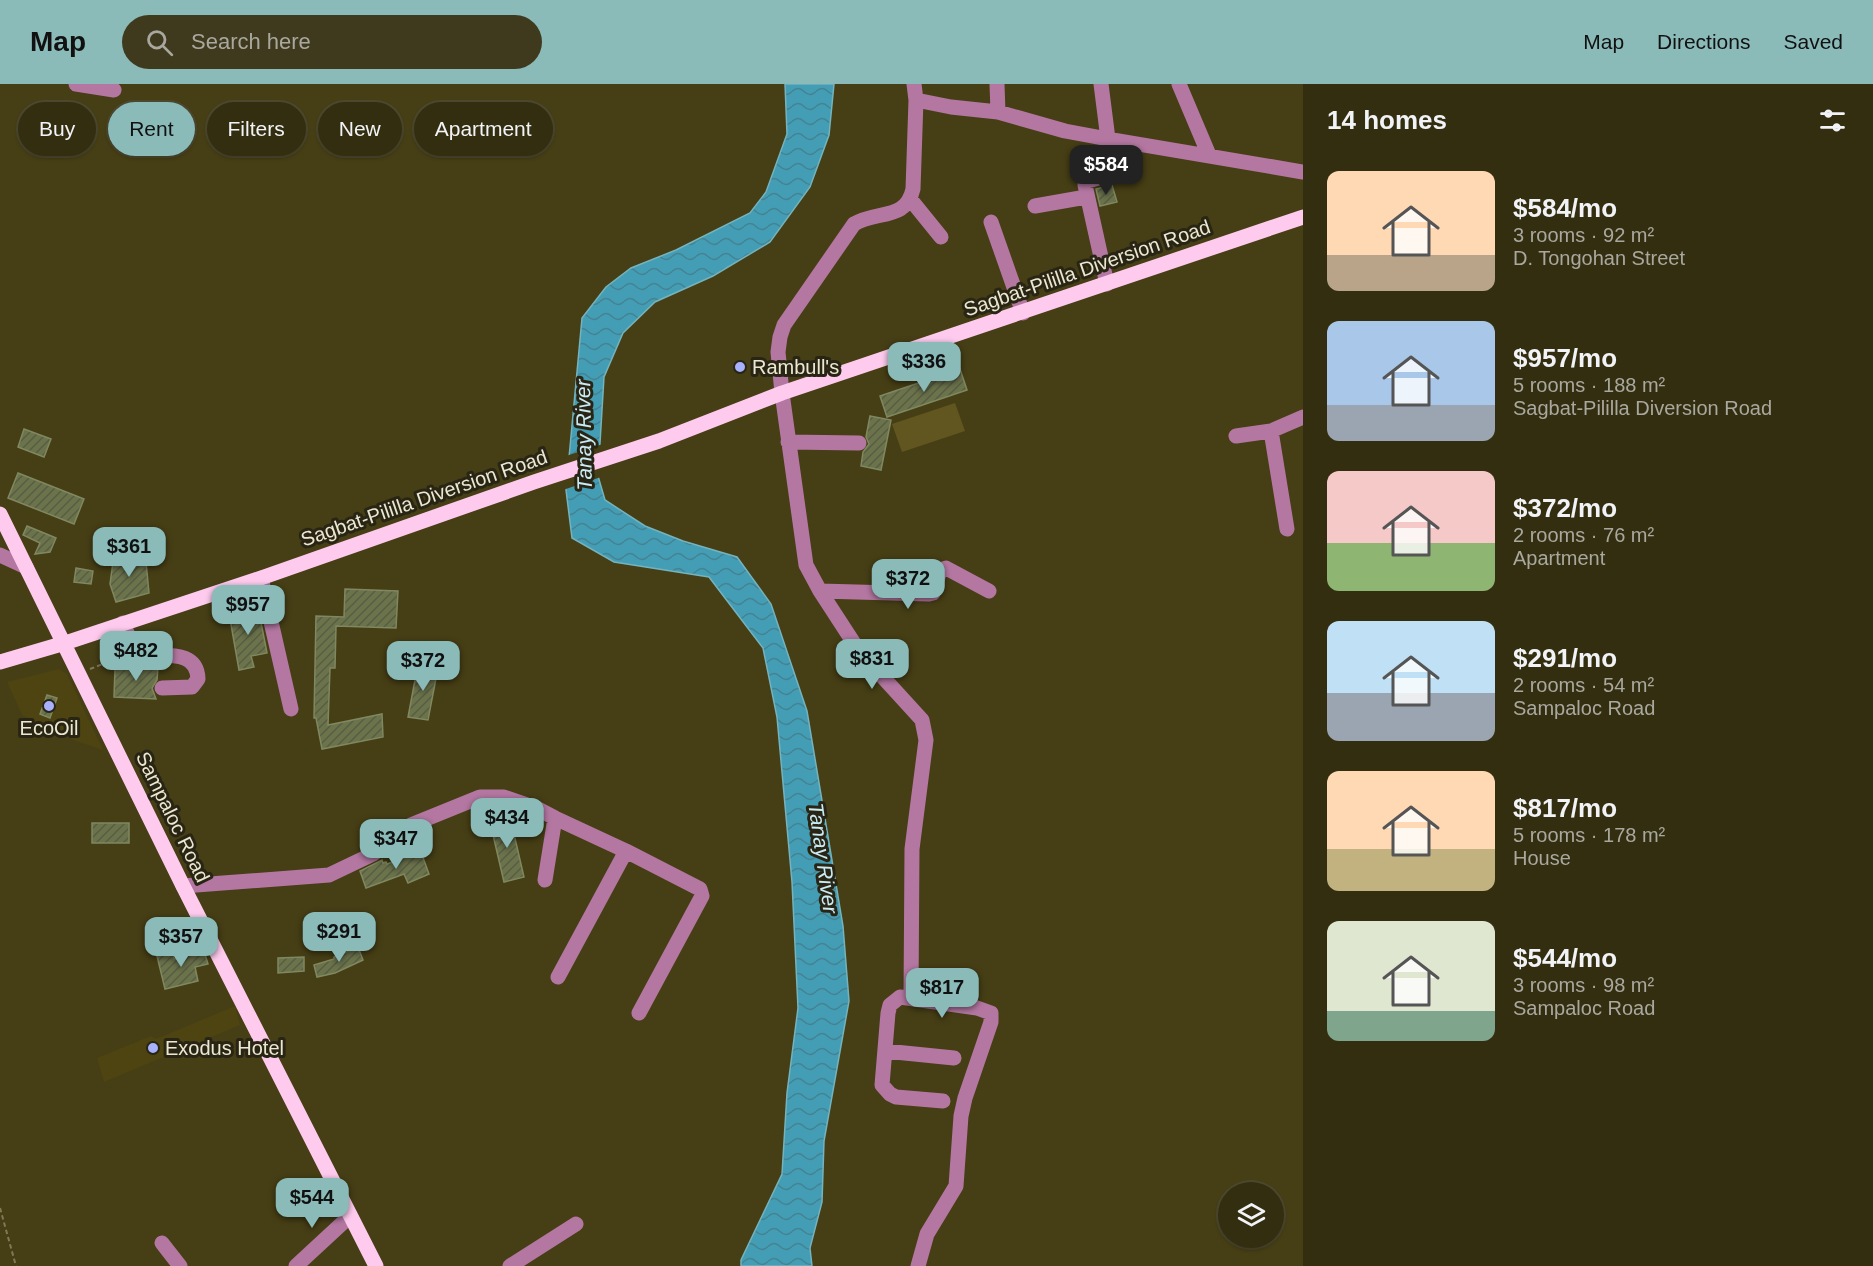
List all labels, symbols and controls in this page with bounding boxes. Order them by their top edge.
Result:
search box [122,15,542,69]
text: Map [30,26,86,57]
icon: search [143,26,176,59]
text: Search here [191,29,311,54]
text: Map [1583,30,1624,53]
text: Directions [1657,30,1750,53]
text: Saved [1783,30,1843,53]
chip: Buy [18,102,96,156]
chip: Rent [108,102,195,156]
chip: Filters [207,102,306,156]
chip: New [318,102,402,156]
chip: Apartment [414,102,553,156]
icon: filters [1816,104,1849,137]
text: 14 homes [1327,105,1447,135]
pin: $584 [1070,145,1142,196]
text: $584 [1084,153,1128,175]
text: $584/mo [1513,193,1617,223]
icon: home [1375,195,1447,267]
street label: Sagbat-Pililla Diversion Road [961,215,1213,321]
text: 3 rooms · 92 m² [1513,224,1654,246]
text: D. Tongohan Street [1513,247,1685,269]
pin: $336 [888,342,960,393]
text: $957/mo [1513,343,1617,373]
icon: home [1375,345,1447,417]
text: $336 [902,350,946,372]
place label: Rambull's [752,356,839,378]
marker: Rambull's [733,360,747,374]
text: 5 rooms · 188 m² [1513,374,1665,396]
water label: Tanay River [571,378,596,491]
text: Sagbat-Pililla Diversion Road [1513,397,1772,419]
street label: Sagbat-Pililla Diversion Road [298,445,550,551]
text: $372/mo [1513,493,1617,523]
icon: home [1375,495,1447,567]
text: 2 rooms · 76 m² [1513,524,1654,546]
pin: $361 [93,527,165,578]
text: $361 [107,535,151,557]
text: Apartment [1513,547,1605,569]
pin: $372 [872,559,944,610]
text: $372 [886,567,930,589]
pin: $957 [212,585,284,636]
text: $957 [226,593,270,615]
pin: $482 [100,631,172,682]
text: $482 [114,639,158,661]
pin: $831 [836,639,908,690]
pin: $372 [387,641,459,692]
text: $291/mo [1513,643,1617,673]
icon: home [1375,645,1447,717]
text: $831 [850,647,894,669]
text: $372 [401,649,445,671]
text: 2 rooms · 54 m² [1513,674,1654,696]
text: Sampaloc Road [1513,697,1655,719]
marker: EcoOil [42,699,56,713]
place label: EcoOil [20,717,78,739]
street label: Sampaloc Road [132,748,214,886]
text: $817/mo [1513,793,1617,823]
icon: home [1375,795,1447,867]
pin: $434 [471,798,543,849]
water label: Tanay River [804,801,843,916]
text: $434 [485,806,529,828]
pin: $347 [360,819,432,870]
text: 5 rooms · 178 m² [1513,824,1665,846]
text: $347 [374,827,418,849]
text: House [1513,847,1571,869]
pin: $291 [303,912,375,963]
pin: $357 [145,917,217,968]
text: $291 [317,920,361,942]
text: $357 [159,925,203,947]
text: $544/mo [1513,943,1617,973]
icon: home [1375,945,1447,1017]
pin: $817 [906,968,978,1019]
text: 3 rooms · 98 m² [1513,974,1654,996]
text: $817 [920,976,964,998]
text: Sampaloc Road [1513,997,1655,1019]
place label: Exodus Hotel [165,1037,284,1059]
marker: Exodus Hotel [146,1041,160,1055]
pin: $544 [276,1178,348,1229]
map controls [1218,1182,1284,1248]
button: layers [1218,1182,1284,1248]
text: $544 [290,1186,334,1208]

